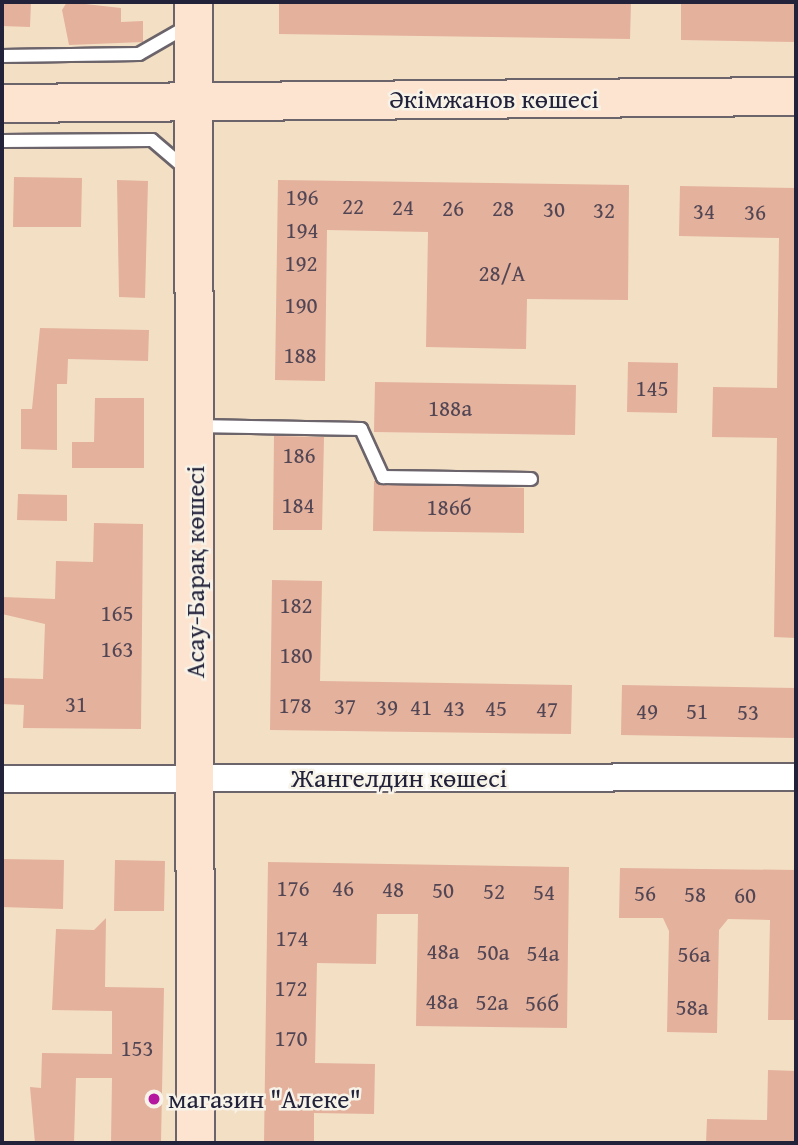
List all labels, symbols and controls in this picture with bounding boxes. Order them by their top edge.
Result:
street label: Әкімжанов көшесі [389,83,599,115]
house number: 196 [285,183,319,211]
house number: 22 [342,192,364,220]
house number: 24 [392,193,414,221]
house number: 26 [442,194,464,222]
house number: 28 [492,194,514,222]
house number: 30 [543,195,565,223]
house number: 32 [593,196,615,224]
house number: 34 [693,197,715,225]
house number: 36 [744,198,766,226]
house number: 194 [285,216,319,244]
house number: 192 [284,249,318,277]
house number: 28/А [479,259,525,287]
house number: 190 [284,291,318,319]
house number: 188 [283,341,317,369]
house number: 145 [635,374,669,402]
house number: 188а [428,394,472,422]
house number: 186 [282,441,316,469]
street label: Асау-Барақ көшесі [179,466,211,678]
house number: 184 [281,491,315,519]
house number: 186б [426,493,472,521]
house number: 182 [279,591,313,619]
house number: 165 [100,599,134,627]
house number: 163 [100,635,134,663]
house number: 180 [279,641,313,669]
house number: 31 [65,690,87,718]
house number: 178 [278,691,312,719]
house number: 37 [334,692,356,720]
house number: 39 [376,693,398,721]
house number: 41 [410,693,432,721]
house number: 43 [443,694,465,722]
house number: 45 [485,694,507,722]
house number: 47 [536,695,558,723]
house number: 49 [636,697,658,725]
house number: 51 [686,697,708,725]
house number: 53 [737,698,759,726]
street label: Жангелдин көшесі [291,762,507,794]
house number: 176 [276,874,310,902]
house number: 46 [332,874,354,902]
house number: 48 [382,875,404,903]
house number: 50 [432,876,454,904]
house number: 52 [483,877,505,905]
house number: 54 [533,878,555,906]
house number: 56 [634,879,656,907]
house number: 58 [684,880,706,908]
house number: 60 [734,881,756,909]
house number: 174 [275,924,309,952]
house number: 48а [426,937,460,965]
house number: 50а [476,938,510,966]
house number: 54а [526,939,560,967]
house number: 56а [677,940,711,968]
house number: 172 [274,974,308,1002]
house number: 48а [425,987,459,1015]
house number: 52а [475,988,509,1016]
house number: 56б [525,989,559,1017]
house number: 58а [675,993,709,1021]
house number: 170 [274,1024,308,1052]
house number: 153 [120,1034,154,1062]
place label: магазин "Алеке" [168,1083,361,1115]
marker: магазин "Алеке" [146,1091,162,1107]

